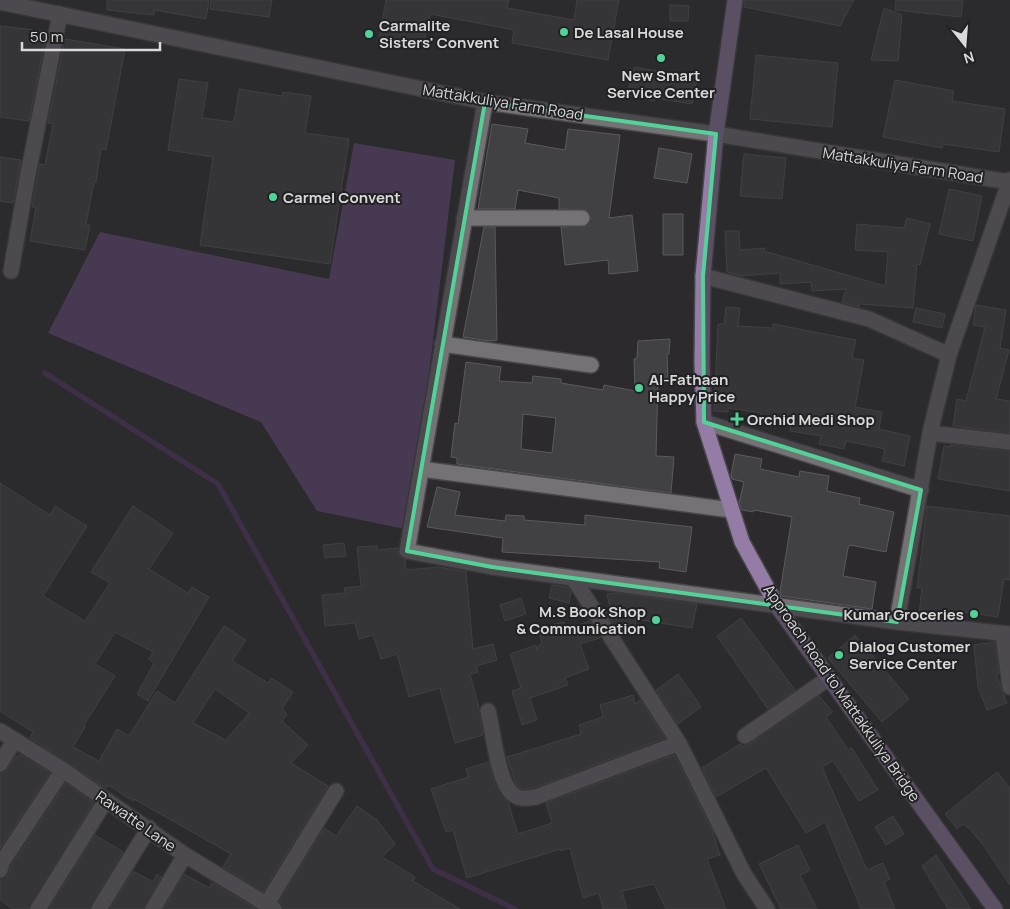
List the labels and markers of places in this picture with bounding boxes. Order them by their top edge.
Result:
place label: Carmalite Sisters' Convent [379,15,499,53]
place label: De Lasal House [574,22,684,43]
marker: De Lasal House [558,26,570,38]
marker: Carmalite Sisters' Convent [363,28,375,40]
marker: New Smart Service Center [655,52,667,64]
place label: New Smart Service Center [607,65,715,103]
place label: Carmel Convent [283,187,401,208]
marker: Carmel Convent [267,191,279,203]
place label: Al-Fathaan Happy Price [649,369,735,407]
marker: Al-Fathaan Happy Price [633,382,645,394]
place label: Orchid Medi Shop [747,409,875,430]
marker: Orchid Medi Shop [731,413,743,425]
place label: M.S Book Shop & Communication [516,601,646,639]
place label: Kumar Groceries [843,604,964,625]
marker: Kumar Groceries [968,608,980,620]
marker: M.S Book Shop & Communication [650,614,662,626]
place label: Dialog Customer Service Center [849,636,970,674]
marker: Dialog Customer Service Center [833,649,845,661]

